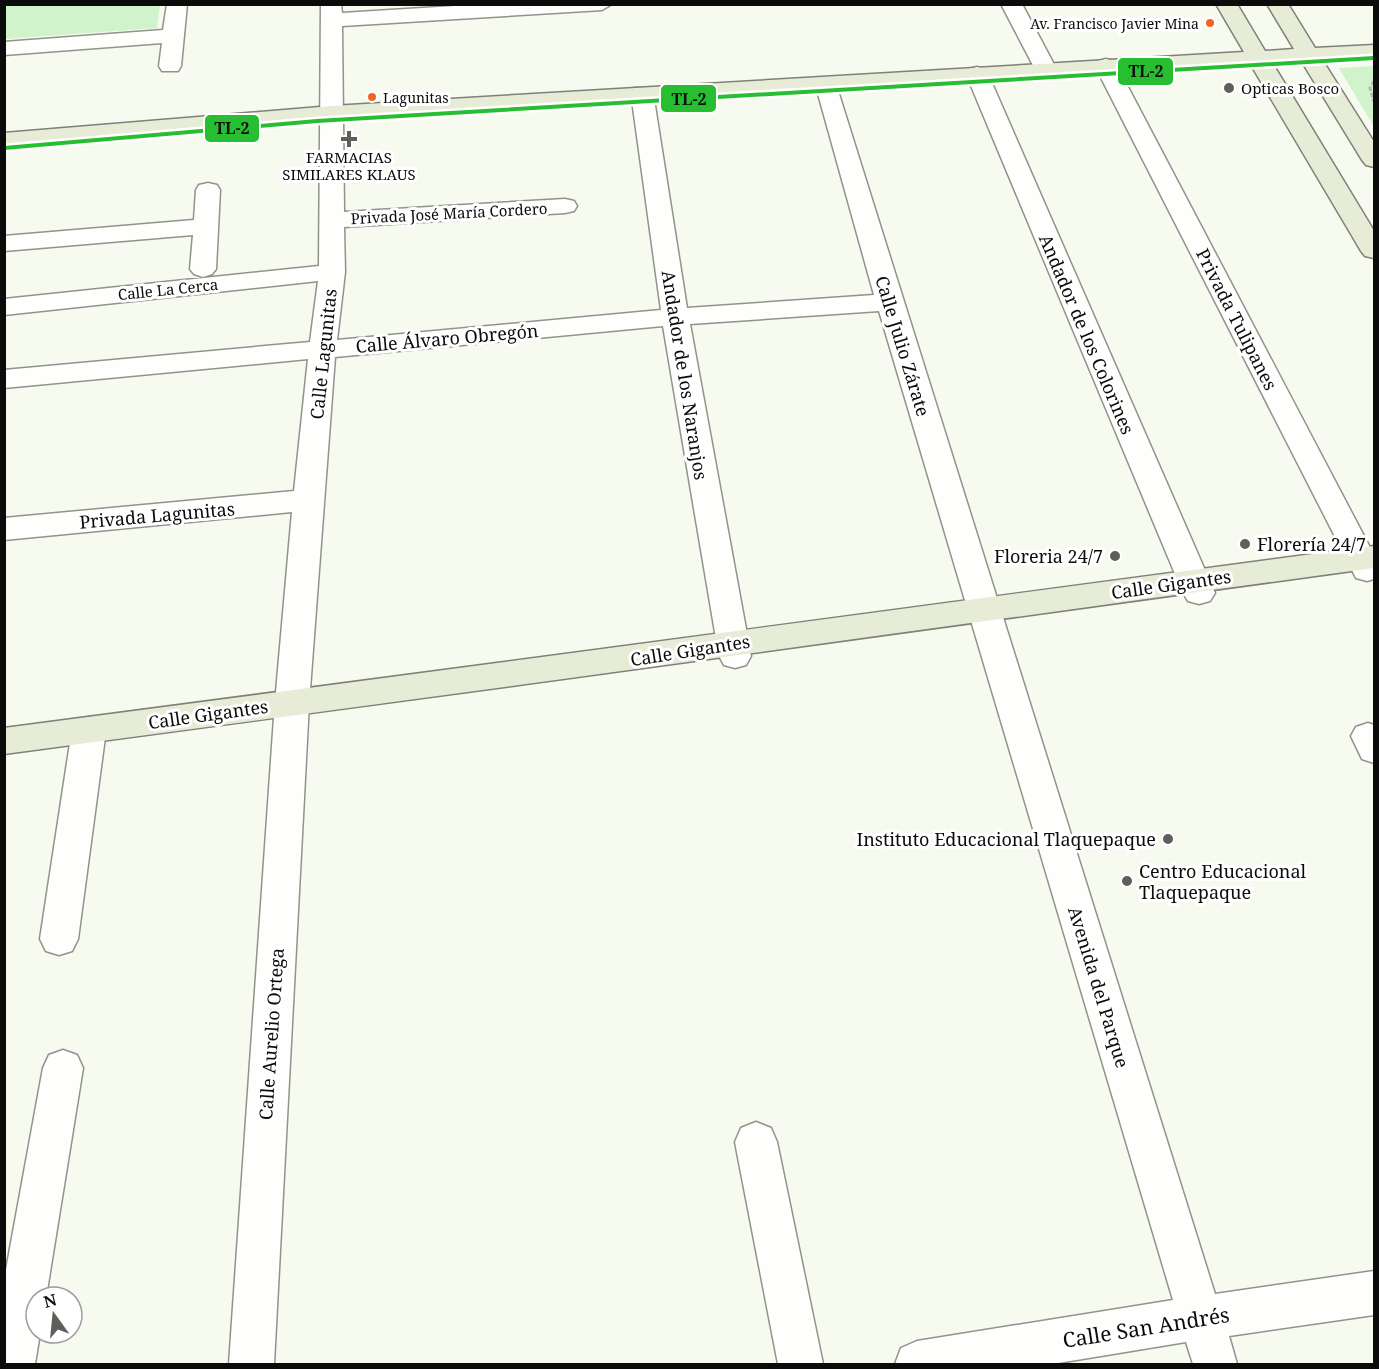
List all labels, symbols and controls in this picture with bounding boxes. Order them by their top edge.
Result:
place label: Av. Francisco Javier Mina [1030,14,1199,33]
marker: Av. Francisco Javier Mina [1204,17,1216,29]
line badge: TL-2 [1117,57,1174,86]
text: TL-2 [1129,60,1163,82]
place label: Opticas Bosco [1241,78,1339,98]
marker: Opticas Bosco [1222,81,1236,95]
line badge: TL-2 [660,84,717,113]
place label: Lagunitas [383,88,449,107]
text: TL-2 [672,88,706,110]
marker: Lagunitas [366,91,378,103]
line badge: TL-2 [204,114,260,143]
text: TL-2 [215,117,249,139]
marker: FARMACIAS SIMILARES KLAUS [342,132,356,146]
place label: FARMACIAS SIMILARES KLAUS [282,147,416,184]
street label: Privada José María Cordero [350,198,548,228]
street label: Andador de los Colorines [1034,230,1140,438]
street label: Privada Tulipanes [1191,244,1283,394]
street label: Andador de los Naranjos [657,269,713,481]
street label: Calle Julio Zárate [870,273,936,419]
street label: Calle La Cerca [117,274,219,304]
street label: Calle Lagunitas [304,288,342,420]
street label: Calle Álvaro Obregón [355,318,540,358]
street label: Privada Lagunitas [78,496,236,534]
place label: Florería 24/7 [1257,532,1366,556]
marker: Florería 24/7 [1238,537,1252,551]
place label: Floreria 24/7 [994,544,1103,568]
marker: Floreria 24/7 [1108,549,1122,563]
street label: Calle Gigantes [1110,564,1232,604]
street label: Calle Gigantes [628,629,752,671]
street label: Calle Gigantes [147,694,269,734]
place label: Instituto Educacional Tlaquepaque [857,827,1156,851]
marker: Instituto Educacional Tlaquepaque [1161,832,1175,846]
place label: Centro Educacional Tlaquepaque [1139,859,1307,904]
marker: Centro Educacional Tlaquepaque [1120,874,1134,888]
street label: Avenida del Parque [1063,903,1135,1071]
street label: Calle Aurelio Ortega [253,947,289,1121]
north arrow [24,1285,84,1345]
text: N [41,1288,59,1313]
street label: Calle San Andrés [1061,1300,1231,1354]

